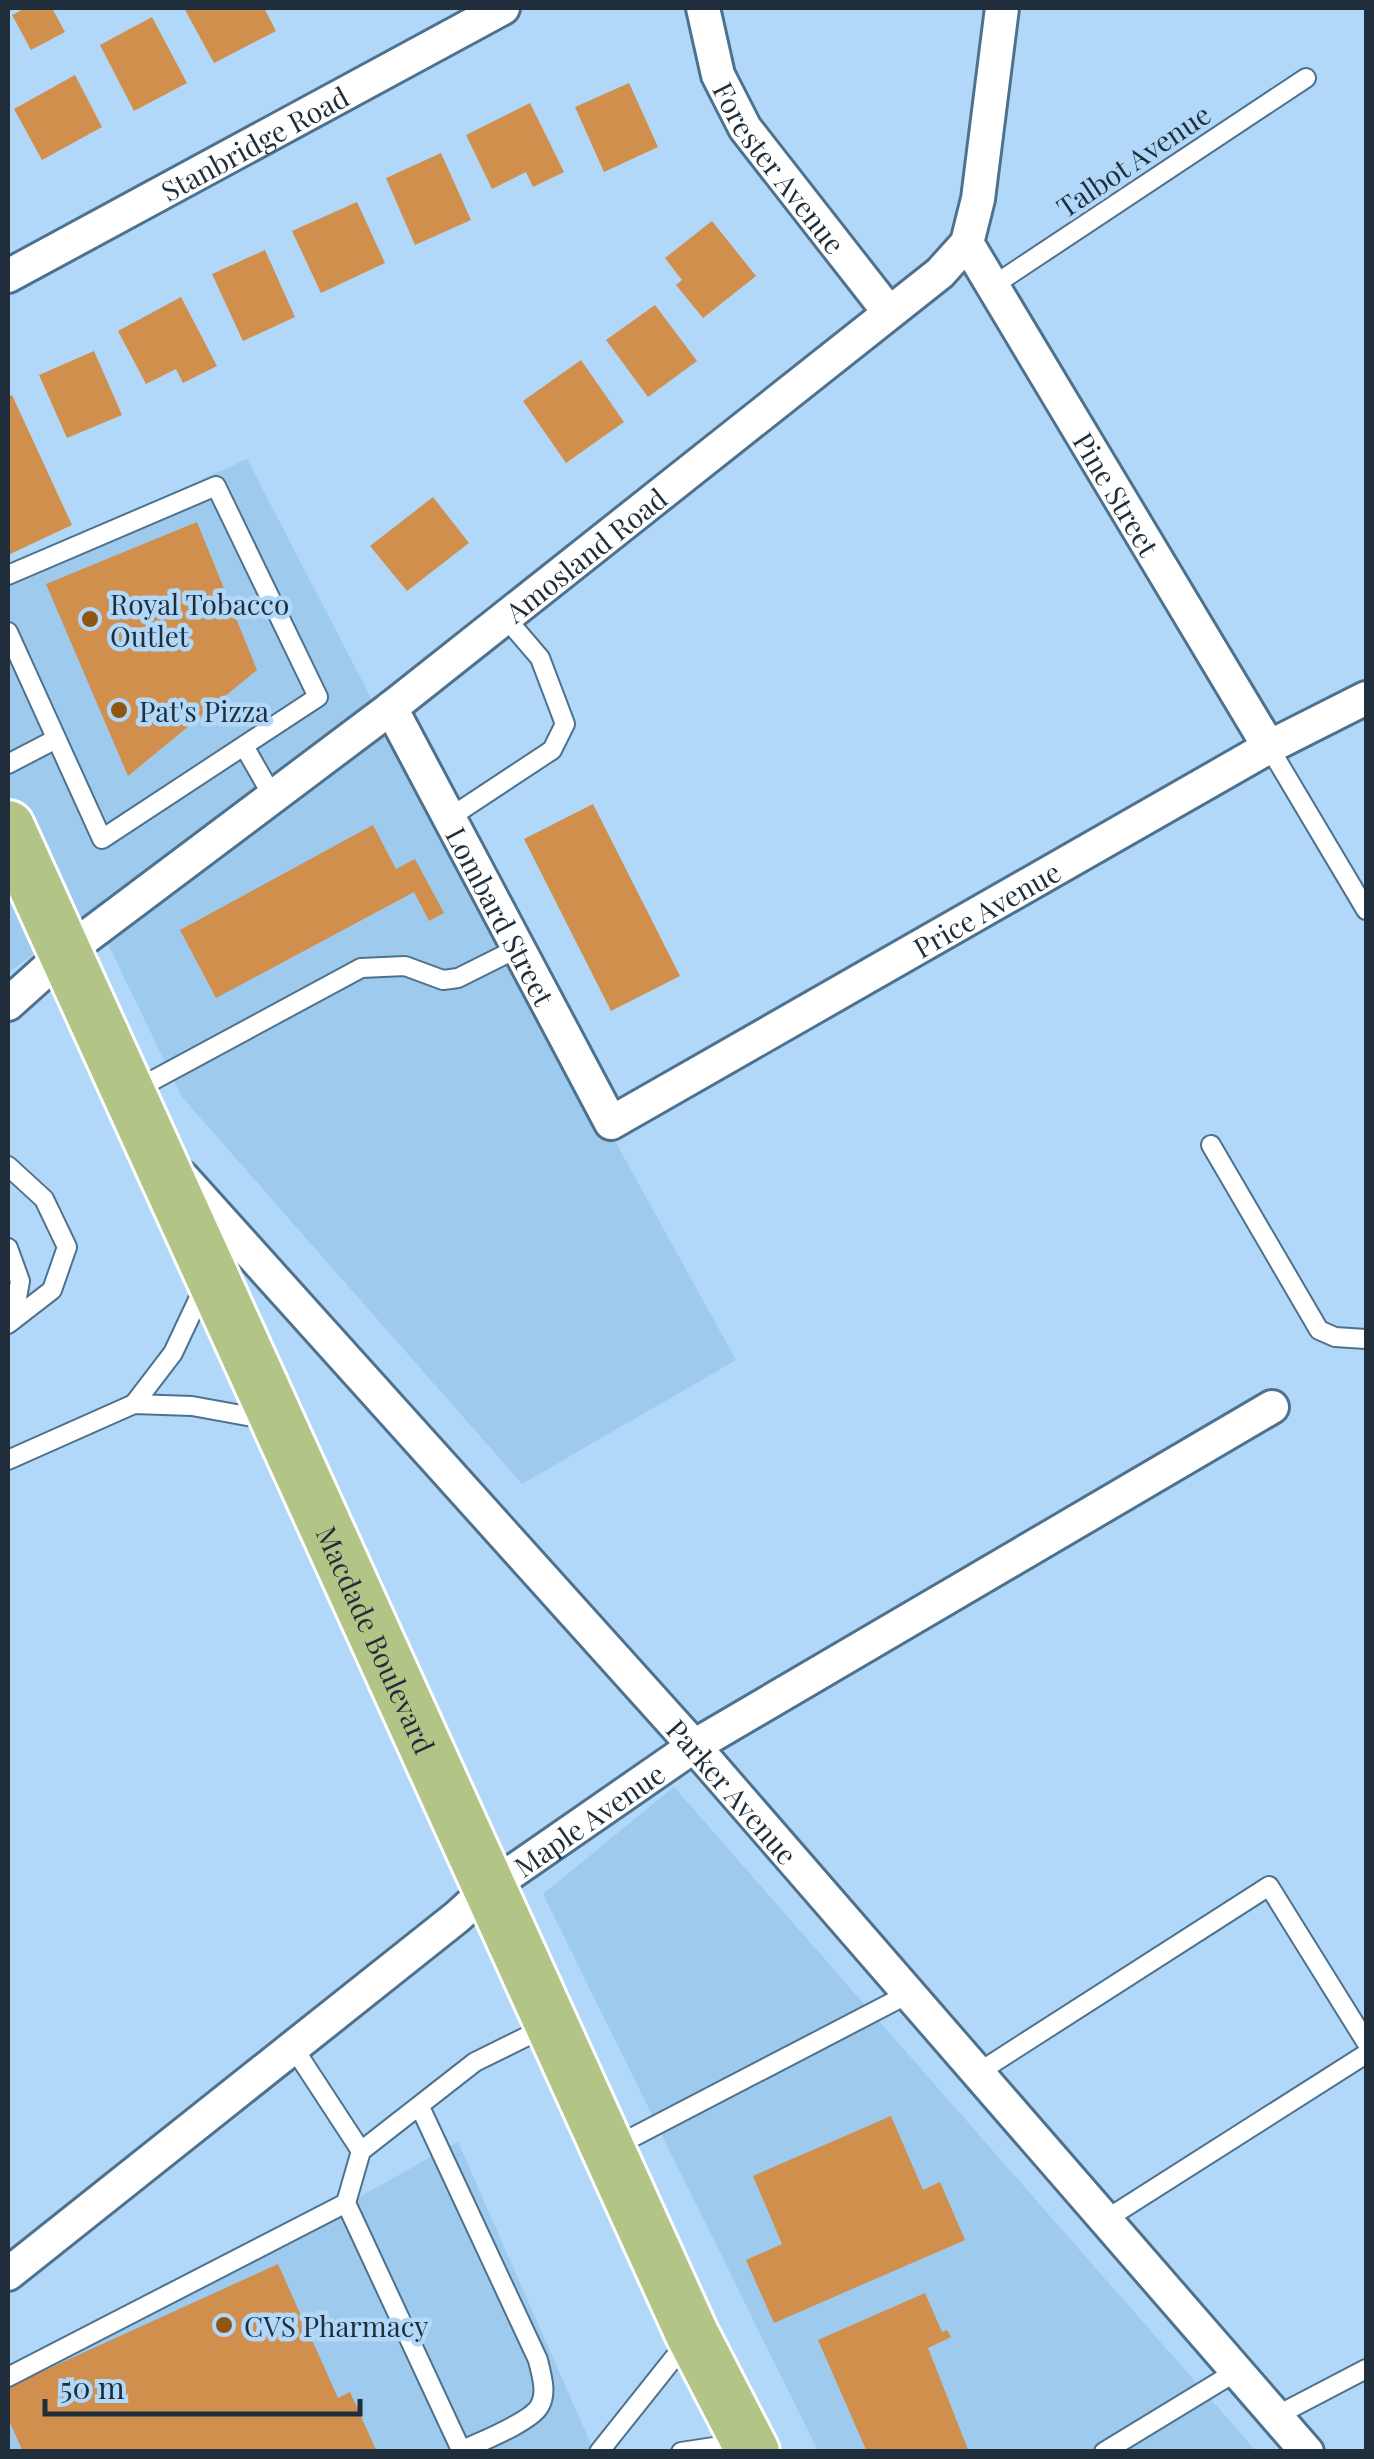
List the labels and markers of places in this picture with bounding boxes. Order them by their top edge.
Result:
place label: Royal Tobacco Outlet [110,585,289,654]
marker: Royal Tobacco Outlet [79,608,101,630]
place label: Pat's Pizza [139,692,269,729]
marker: Pat's Pizza [108,699,130,721]
place label: CVS Pharmacy [244,2307,428,2344]
marker: CVS Pharmacy [213,2314,235,2336]

